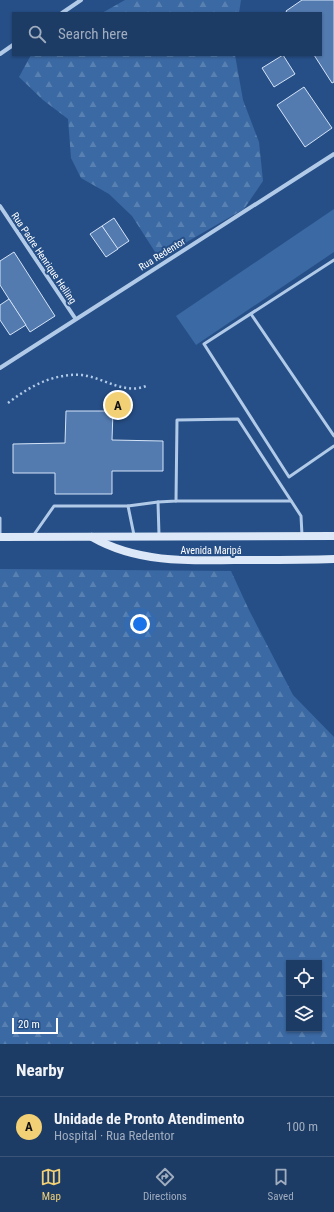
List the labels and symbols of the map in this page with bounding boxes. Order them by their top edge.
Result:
street label: Rua Padre Henrique Helling [9,210,79,306]
street label: Rua Redentor [137,235,187,273]
pin: A [105,390,131,420]
street label: Avenida Maripá [180,545,242,556]
your location [130,614,150,634]
scale bar [12,1016,58,1035]

